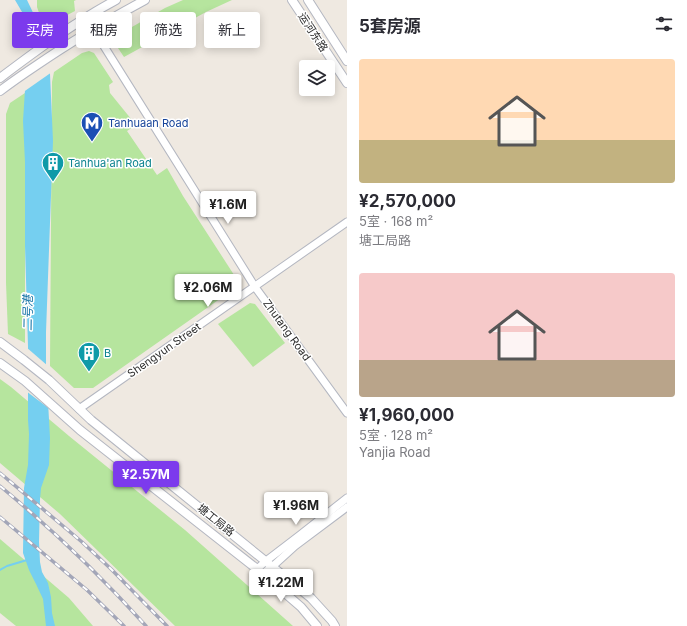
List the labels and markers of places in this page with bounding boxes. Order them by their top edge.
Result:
metro station icon: Tanhuaan Road [79,110,105,143]
place label: Tanhuaan Road [108,116,188,130]
building icon: Tanhua'an Road [40,150,66,183]
place label: Tanhua'an Road [68,156,152,170]
pin: ¥1.6M [200,191,256,225]
pin: ¥2.06M [175,274,241,308]
building icon: B [76,340,102,373]
place label: B [104,346,111,360]
pin: ¥2.57M [113,461,179,495]
pin: ¥1.96M [263,492,329,526]
pin: ¥1.22M [248,569,314,603]

